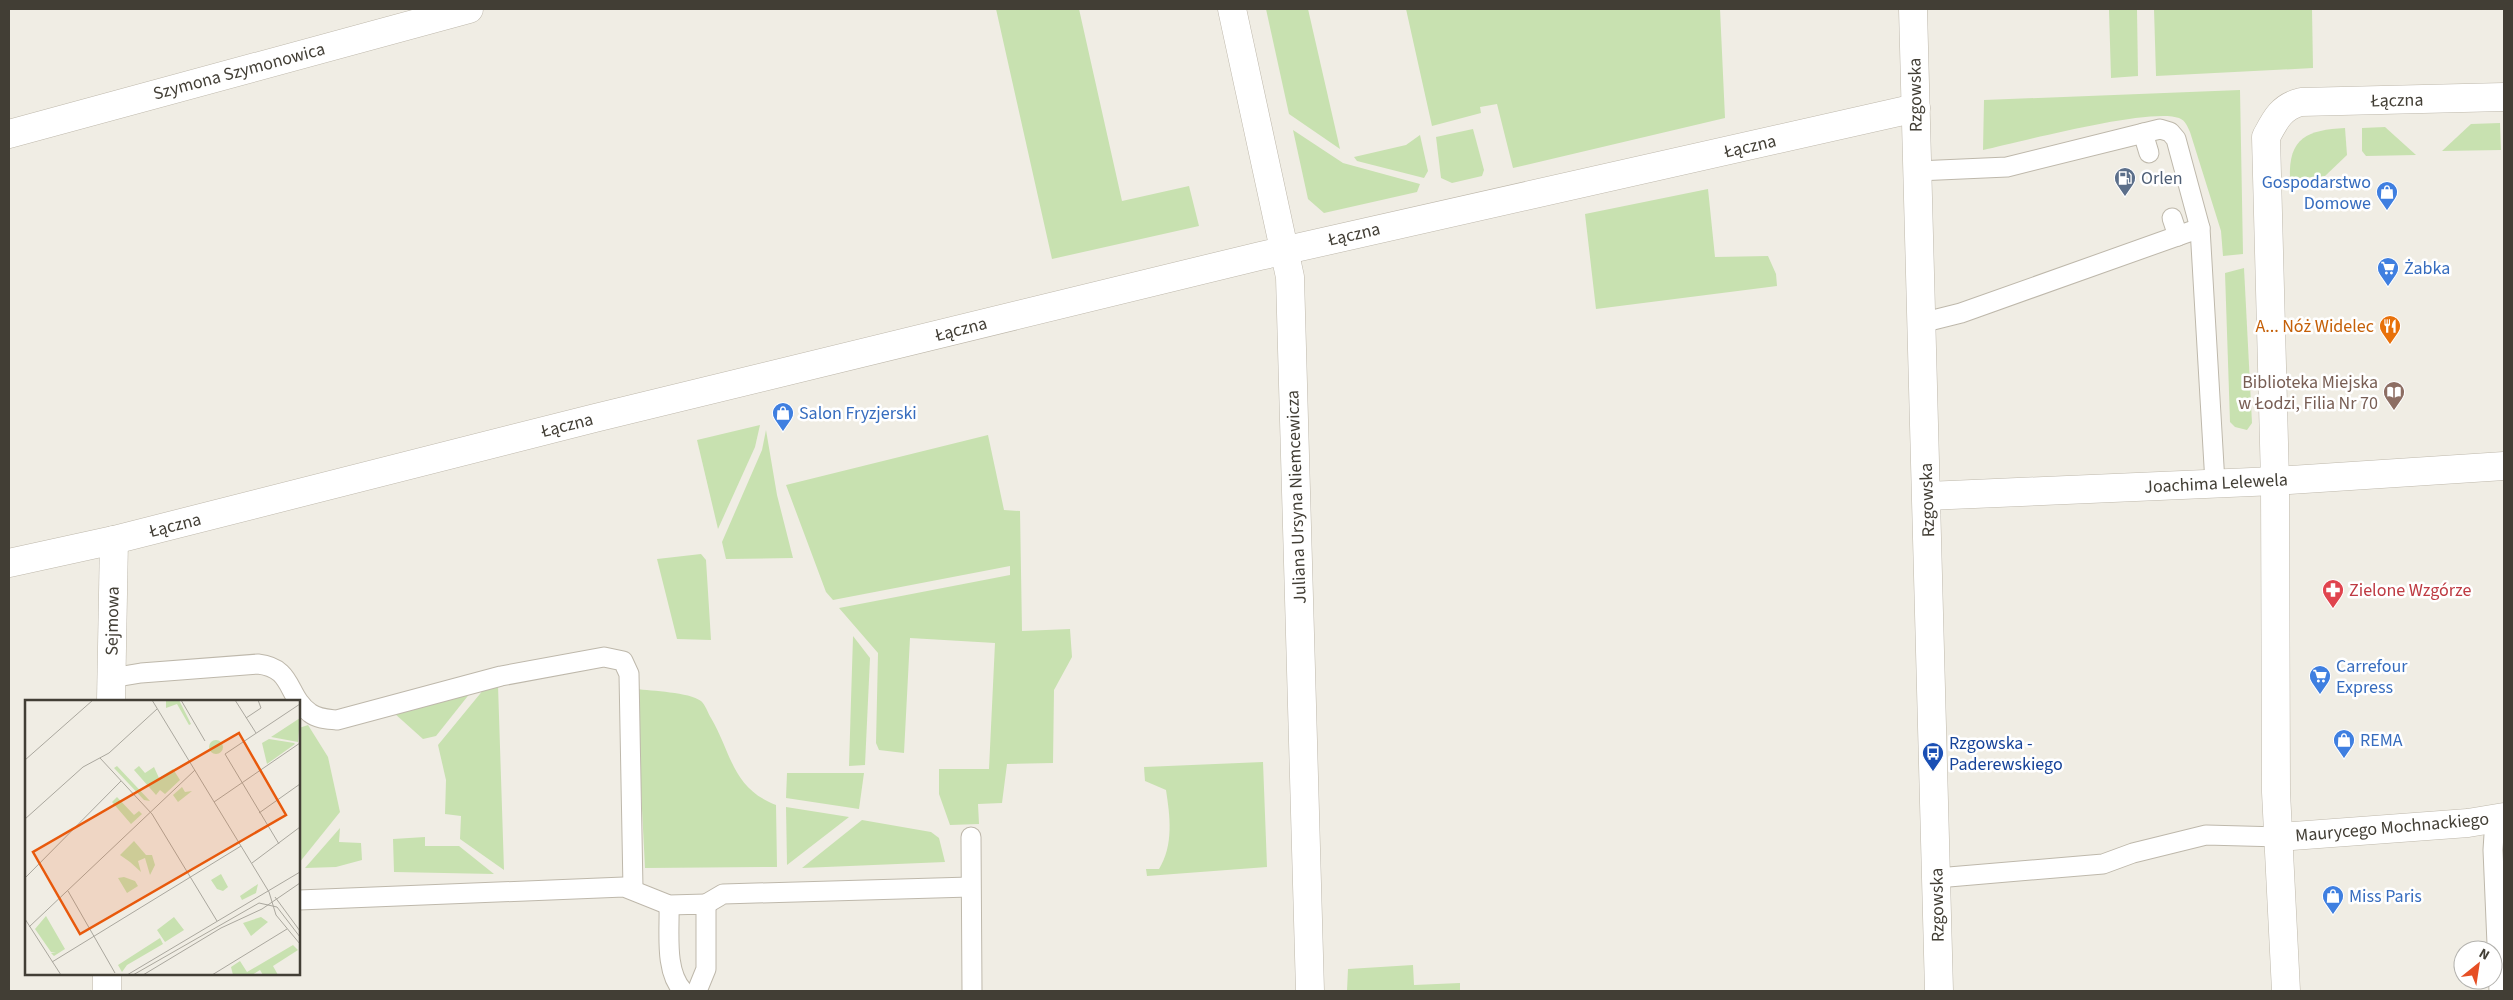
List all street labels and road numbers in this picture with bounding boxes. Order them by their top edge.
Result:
street label: Szymona Szymonowica [150,36,328,106]
street label: Rzgowska [1902,58,1929,132]
street label: Łączna [2369,88,2424,113]
street label: Łączna [1721,128,1779,165]
street label: Łączna [1325,216,1383,253]
street label: Łączna [931,311,990,348]
street label: Juliana Ursyna Niemcewicza [1280,390,1313,604]
street label: Łączna [537,407,596,444]
street label: Rzgowska [1914,462,1941,538]
street label: Joachima Lelewela [2144,467,2288,500]
street label: Łączna [145,507,204,544]
street label: Sejmowa [99,586,126,656]
street label: Maurycego Mochnackiego [2294,807,2490,848]
street label: Rzgowska [1924,868,1951,942]

